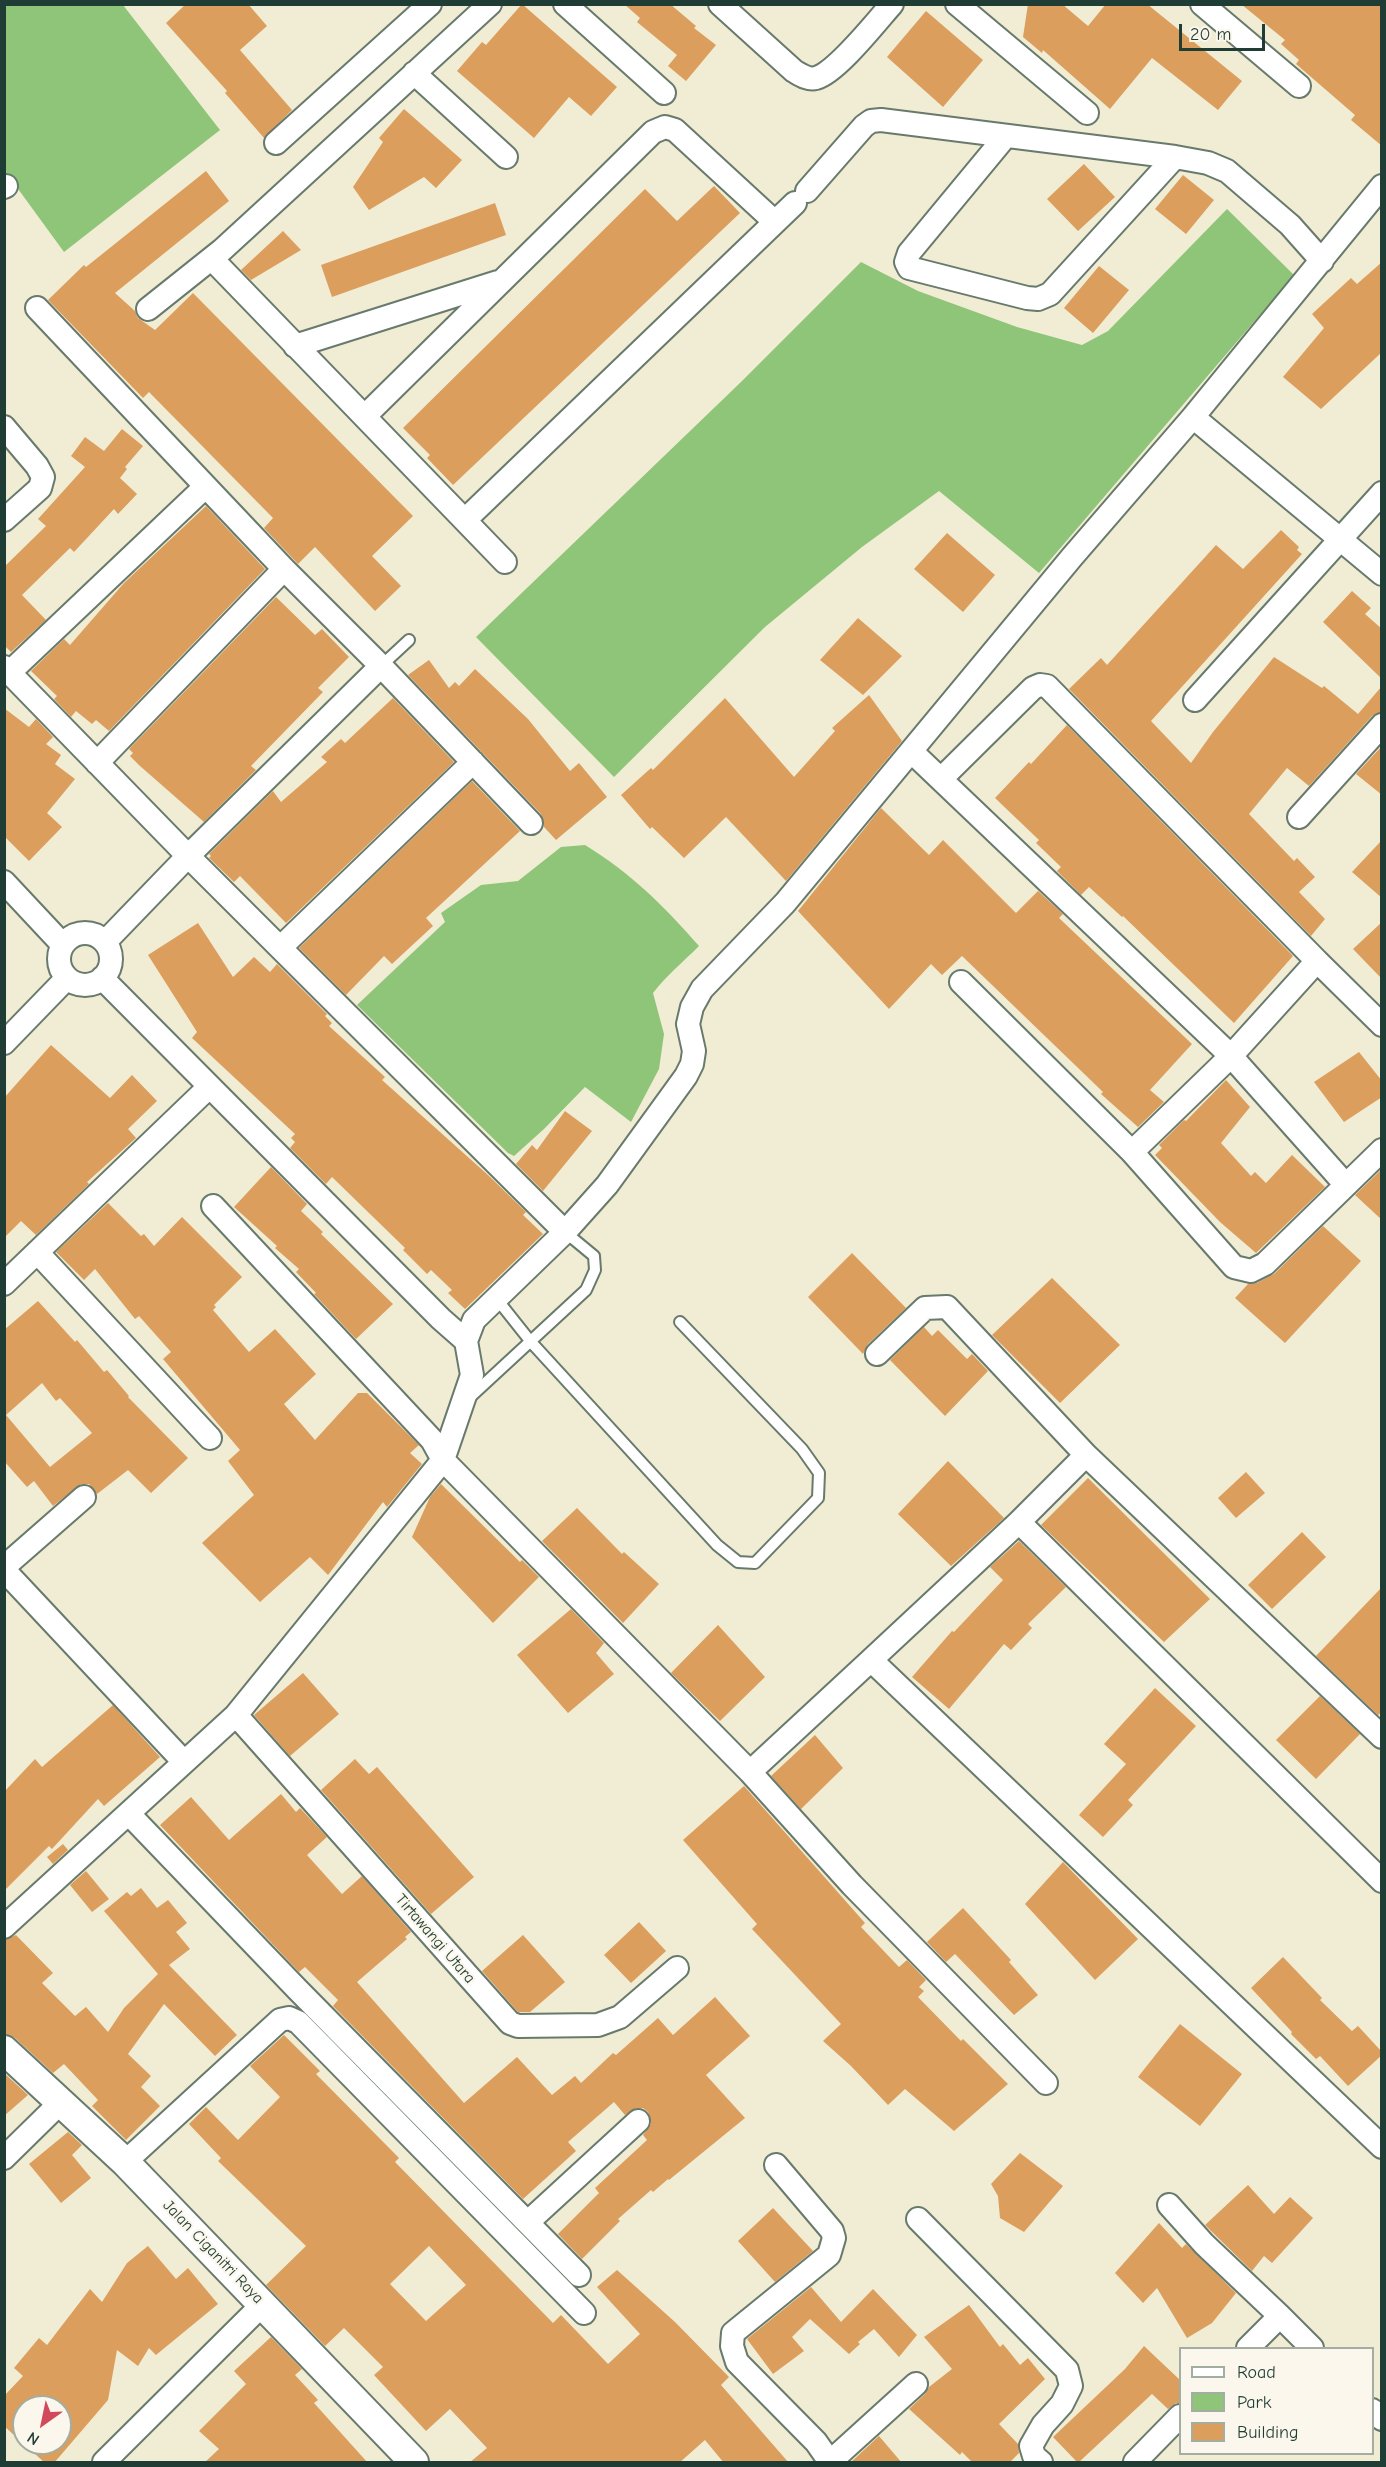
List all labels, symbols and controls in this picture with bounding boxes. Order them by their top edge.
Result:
scale bar [1182,12,1268,50]
text: 20 m [1190,24,1231,45]
street label: Tirtawangi Utara [391,1890,479,1988]
street label: Jalan Ciganitri Raya [159,2196,267,2308]
legend [1179,2347,1374,2455]
text: Road [1237,2362,1276,2383]
text: Park [1237,2392,1271,2413]
north arrow [12,2395,72,2455]
text: Building [1237,2422,1299,2443]
text: N [24,2428,43,2449]

